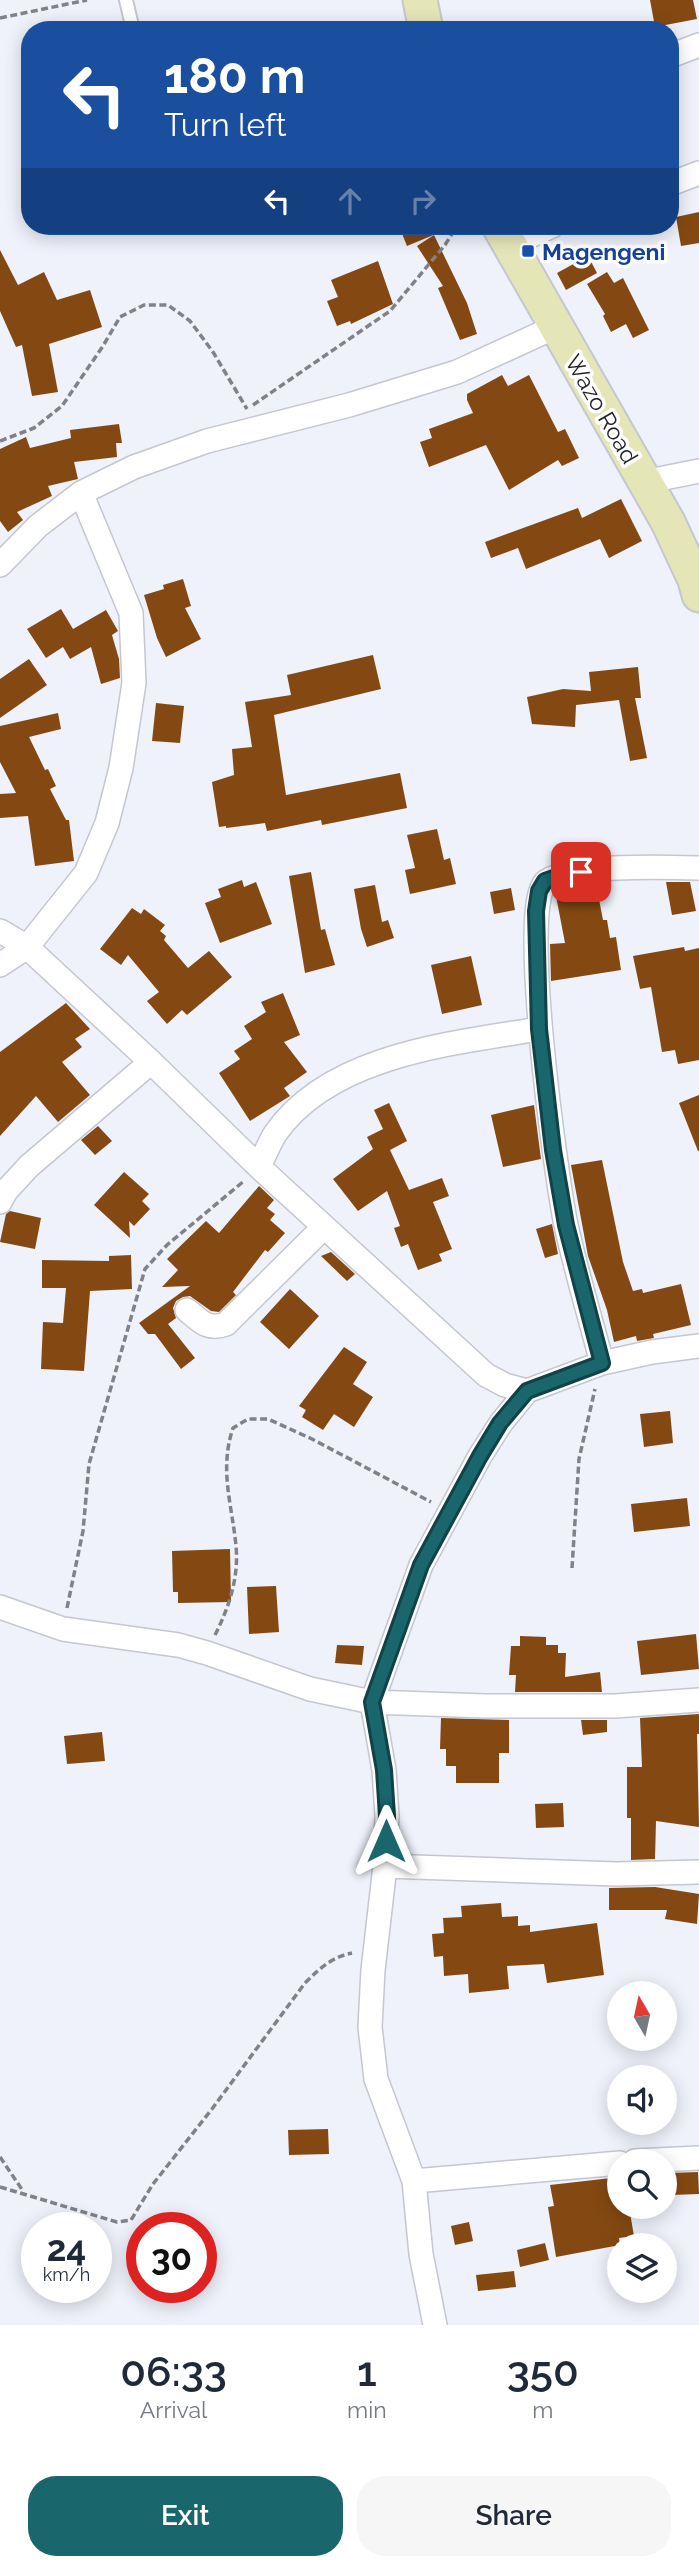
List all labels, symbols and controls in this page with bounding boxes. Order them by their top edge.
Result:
text: 180 m [164,47,305,104]
icon: left [49,49,140,140]
text: Turn left [164,106,286,143]
icon: left [258,182,296,220]
icon: ahead [331,182,369,220]
icon: right [404,182,442,220]
place label: Magengeni [542,238,665,265]
marker: Magengeni [520,243,536,259]
street label: Wazo Road [560,350,644,468]
pin [551,842,611,902]
icon: arrive [562,853,600,891]
position arrow [349,1804,423,1878]
north arrow [607,1981,677,2051]
map controls [607,1981,677,2303]
button: sound [607,2065,677,2135]
button: search [607,2149,677,2219]
speed limit sign: 30 [126,2212,217,2303]
text: 24 [47,2228,86,2269]
button: layers [607,2233,677,2303]
text: km/h [43,2264,90,2285]
text: 06:33 [120,2347,227,2396]
text: 1 [357,2347,377,2396]
text: 350 [507,2347,579,2396]
text: Arrival [140,2396,207,2423]
text: min [347,2396,387,2423]
text: m [532,2396,553,2423]
button: Exit [28,2476,343,2556]
button: Share [357,2476,671,2556]

